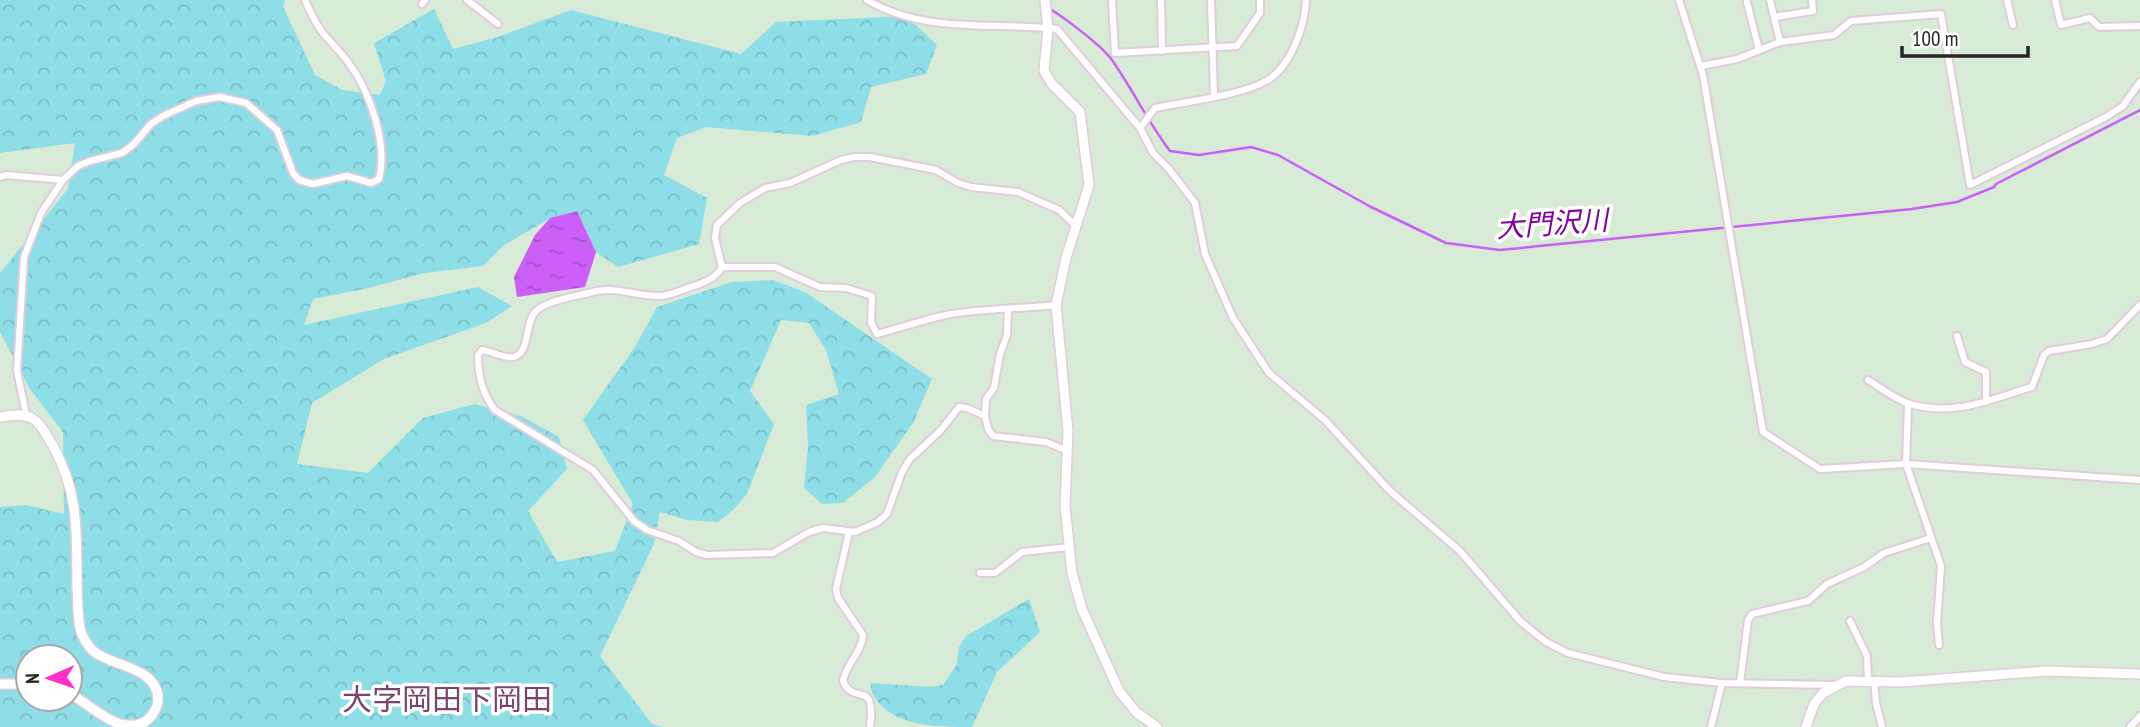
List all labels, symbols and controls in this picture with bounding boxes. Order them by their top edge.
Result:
scale bar [1902,14,2028,58]
text: 100 m [1912,25,1958,52]
water label: 大門沢川 [1495,200,1612,245]
north arrow [14,643,84,713]
text: N [20,673,44,684]
district label: 大字岡田下岡田 [342,679,552,718]

